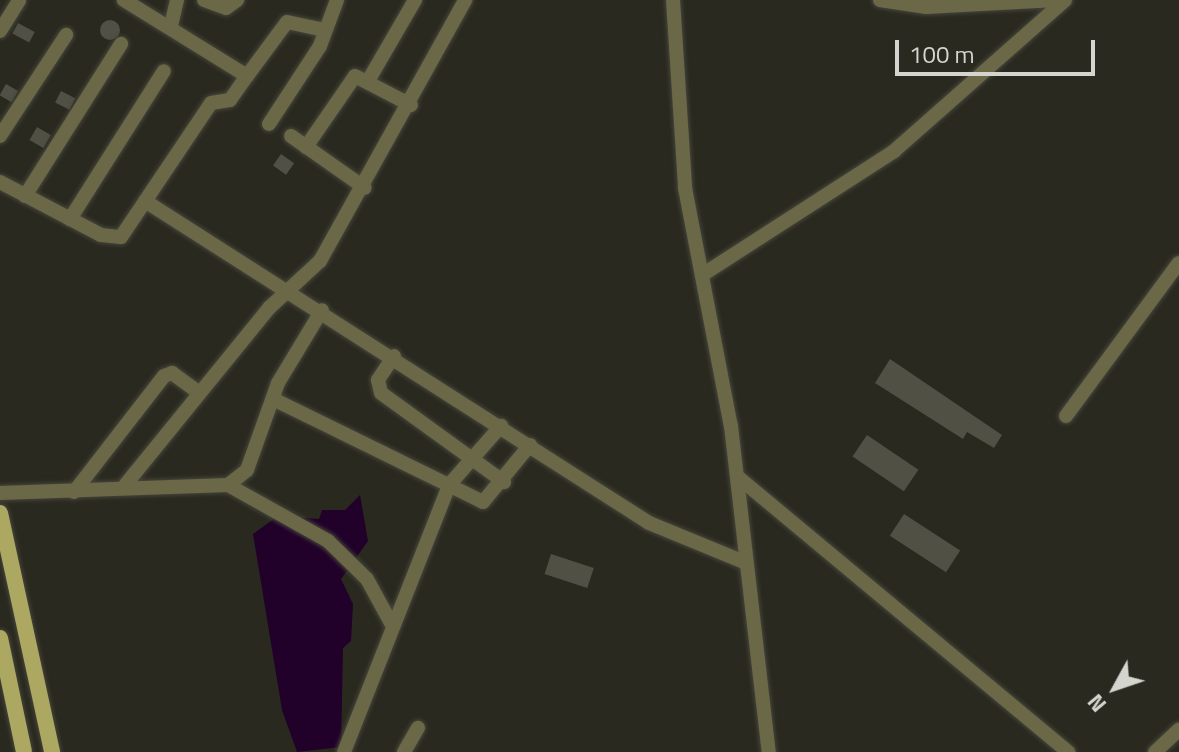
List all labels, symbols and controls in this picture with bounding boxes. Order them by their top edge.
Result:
scale bar [899,24,1099,74]
text: 100 m [909,36,975,72]
north arrow [1075,648,1155,728]
text: N [1079,687,1115,720]

